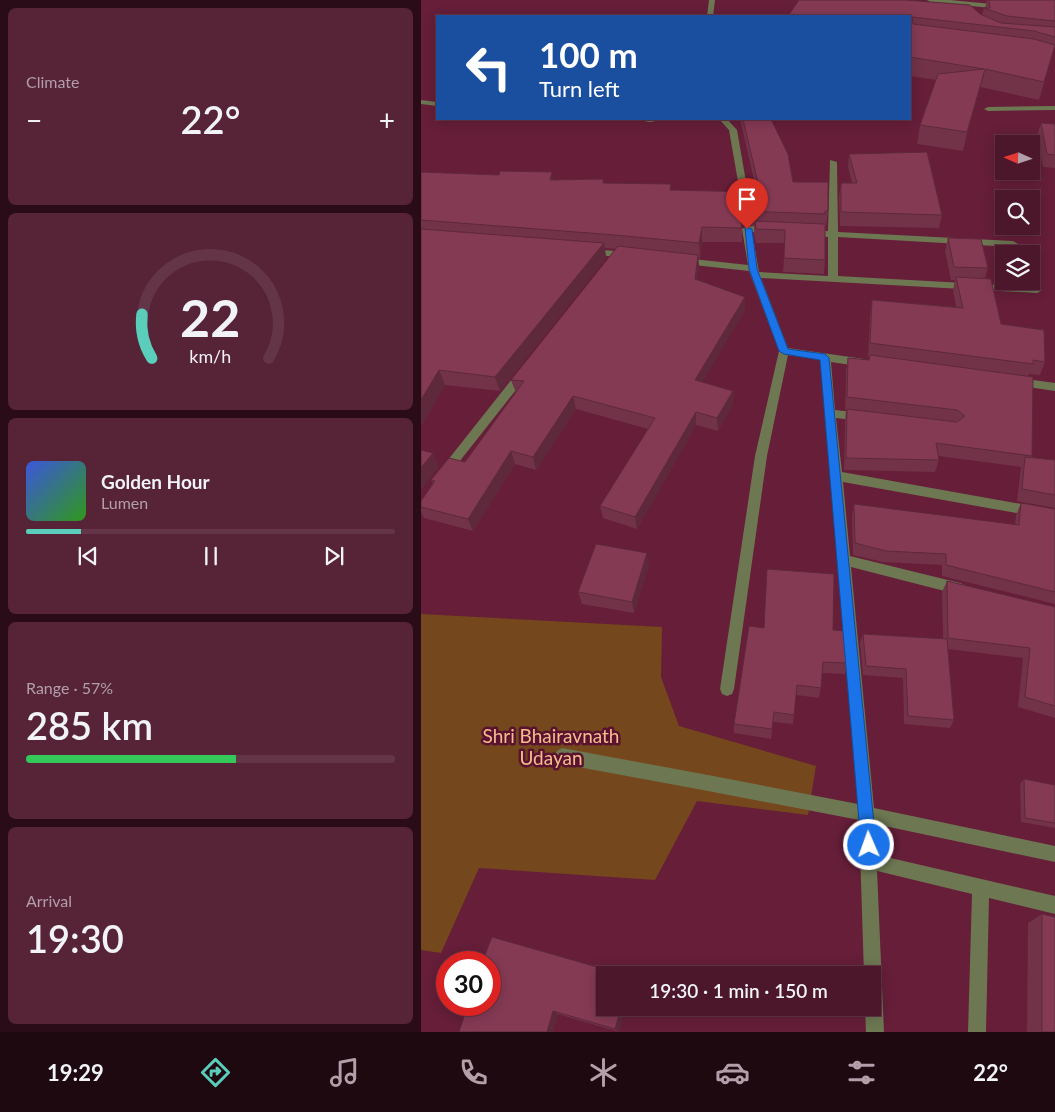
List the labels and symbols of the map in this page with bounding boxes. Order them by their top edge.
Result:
north arrow [995,135,1040,180]
pin [726,178,768,229]
park label: Shri Bhairavnath Udayan [483,724,619,769]
position arrow [842,818,894,870]
speed limit sign: 30 [436,951,501,1016]

